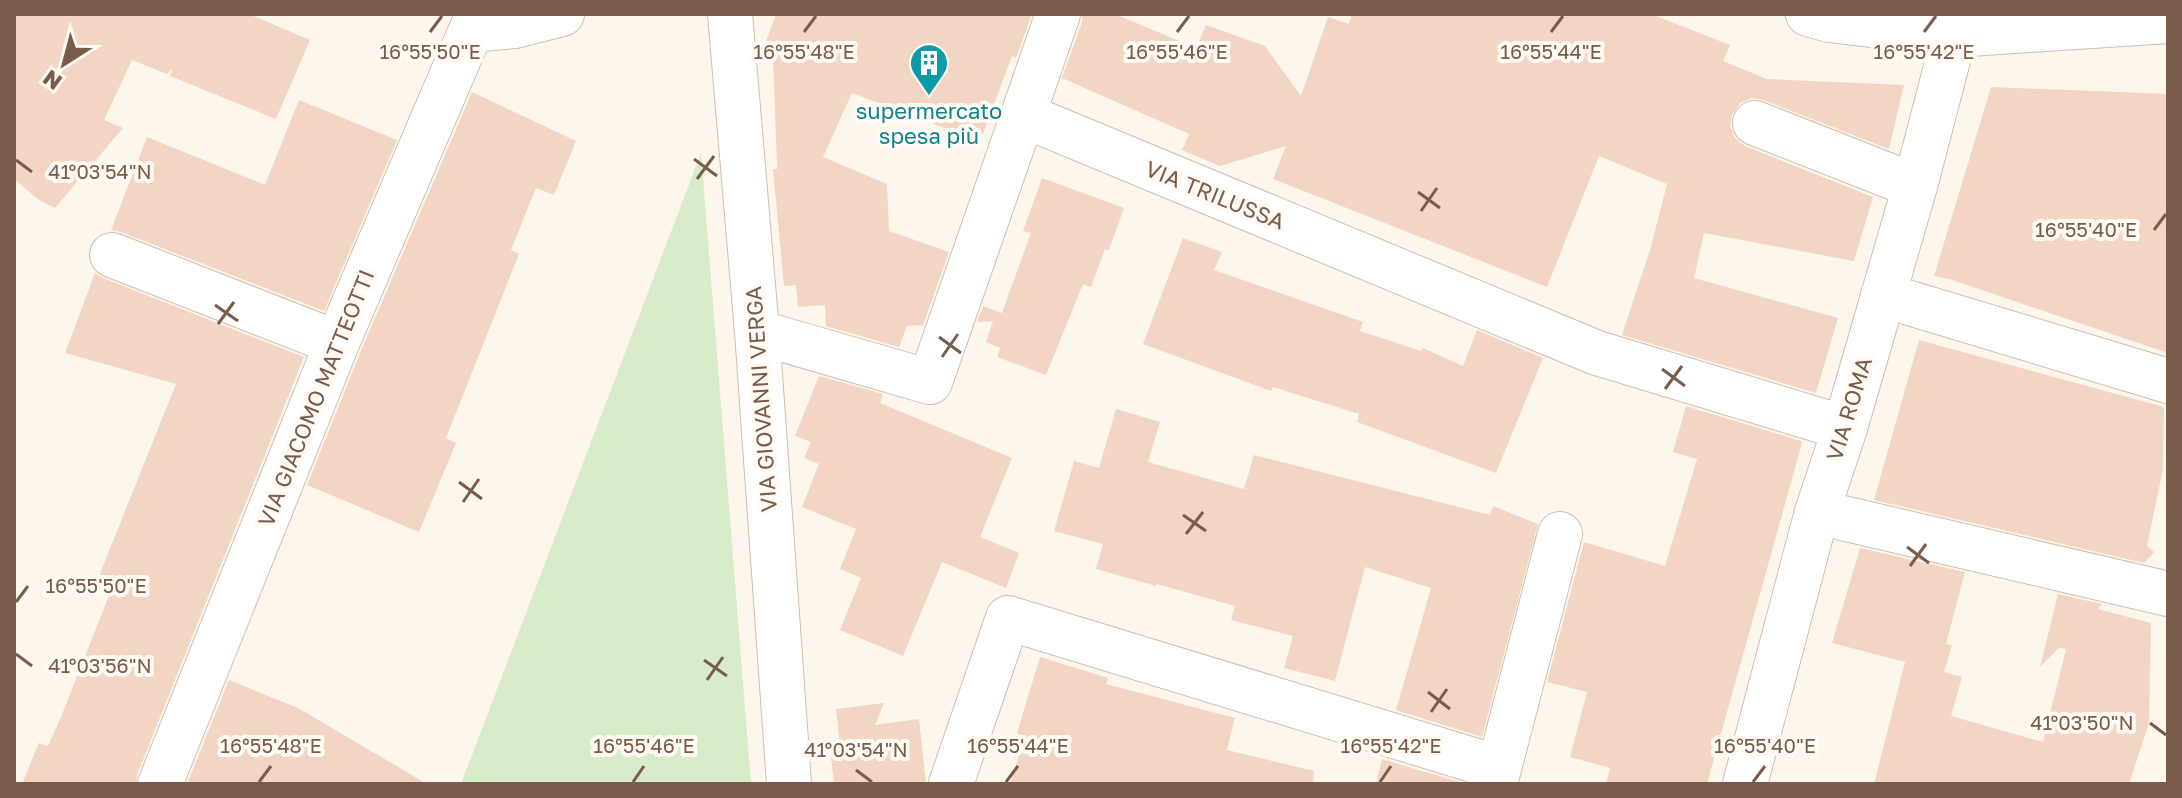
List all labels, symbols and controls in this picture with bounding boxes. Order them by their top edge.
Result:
north arrow [24,24,104,104]
text: 16°55'50"E [379,39,481,63]
text: 16°55'48"E [753,39,855,63]
text: 16°55'46"E [1126,39,1228,63]
text: 16°55'44"E [1500,39,1602,63]
text: 16°55'42"E [1874,39,1975,63]
building icon: supermercato spesa più [908,42,950,97]
text: N [37,65,67,96]
place label: supermercato spesa più [856,97,1002,149]
street label: VIA TRILUSSA [1142,154,1289,235]
text: 41°03'54"N [48,159,152,183]
text: 16°55'40"E [2035,217,2137,241]
street label: VIA GIACOMO MATTEOTTI [252,265,380,530]
street label: VIA GIOVANNI VERGA [739,285,782,513]
street label: VIA ROMA [1820,354,1877,464]
text: 16°55'50"E [45,573,147,597]
text: 41°03'56"N [48,653,152,677]
text: 41°03'50"N [2030,710,2134,734]
text: 16°55'48"E [220,733,322,757]
text: 16°55'46"E [593,733,695,757]
text: 16°55'44"E [967,733,1069,757]
text: 16°55'42"E [1341,733,1442,757]
text: 16°55'40"E [1714,733,1816,757]
text: 41°03'54"N [804,737,908,761]

